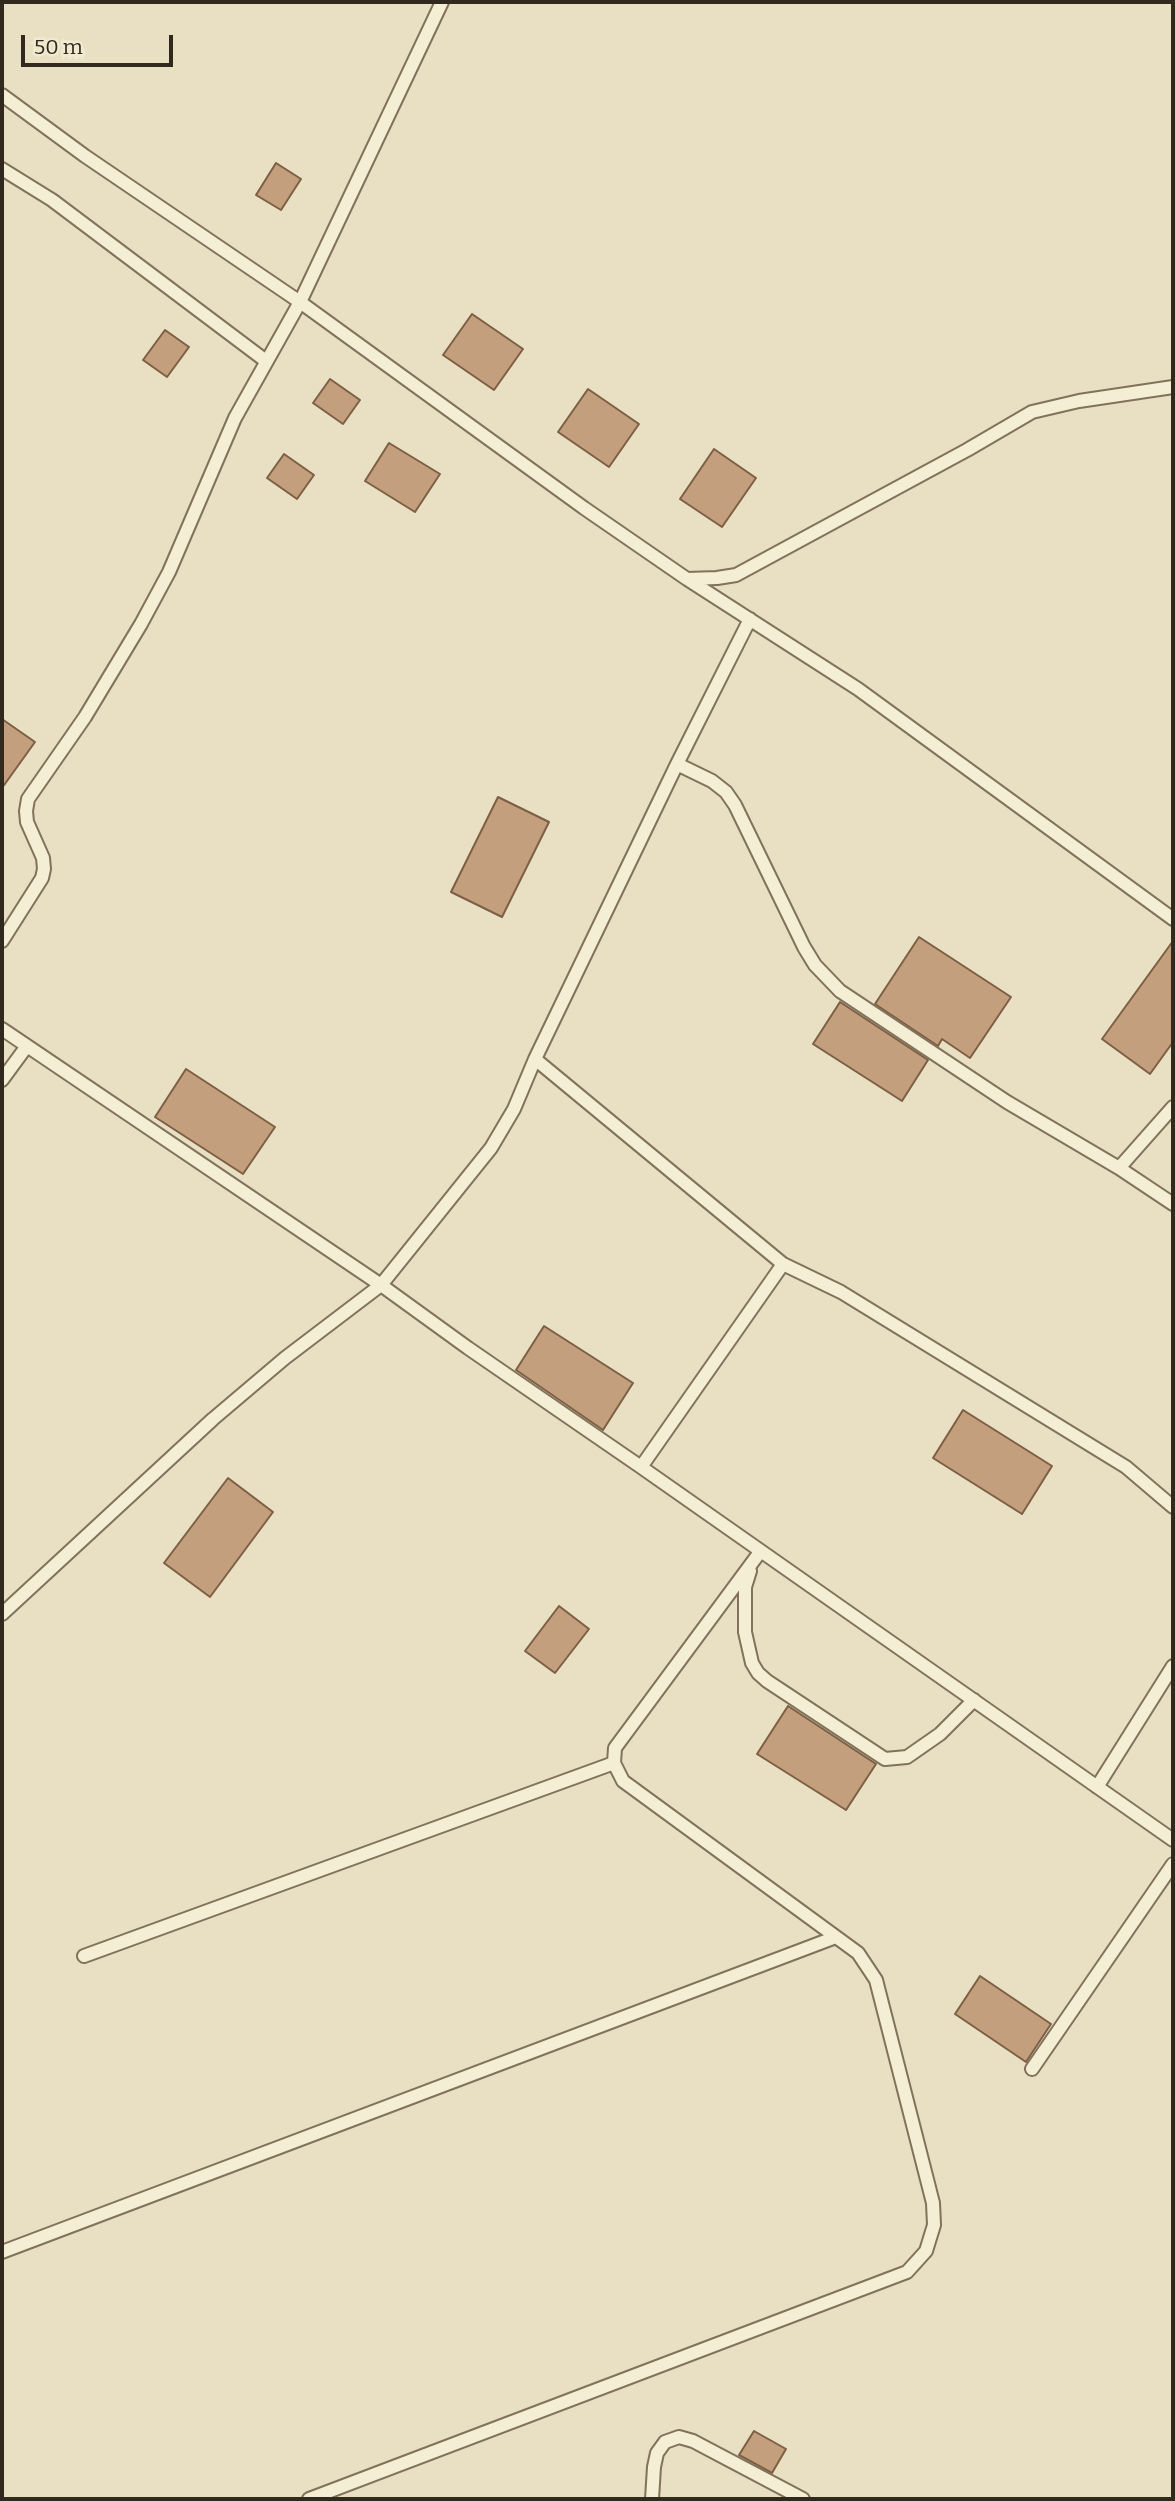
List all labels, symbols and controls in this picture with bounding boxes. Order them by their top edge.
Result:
scale bar [24,21,177,65]
text: 50 m [34,34,83,60]

